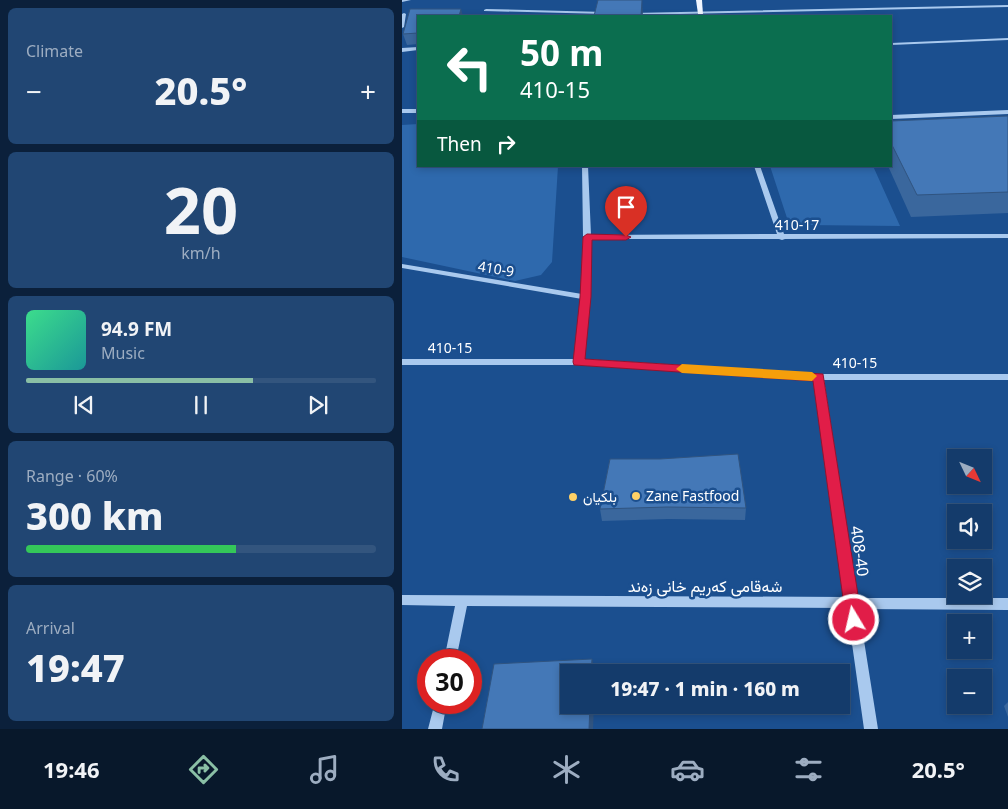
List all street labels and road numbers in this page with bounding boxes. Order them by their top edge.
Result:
street label: 410-17 [775,215,819,234]
street label: 410-9 [477,256,516,281]
street label: 410-15 [428,338,472,357]
street label: 410-15 [833,353,877,372]
street label: 408-40 [846,524,874,578]
street label: شەقامی کەریم خانی زەند [628,575,782,597]

